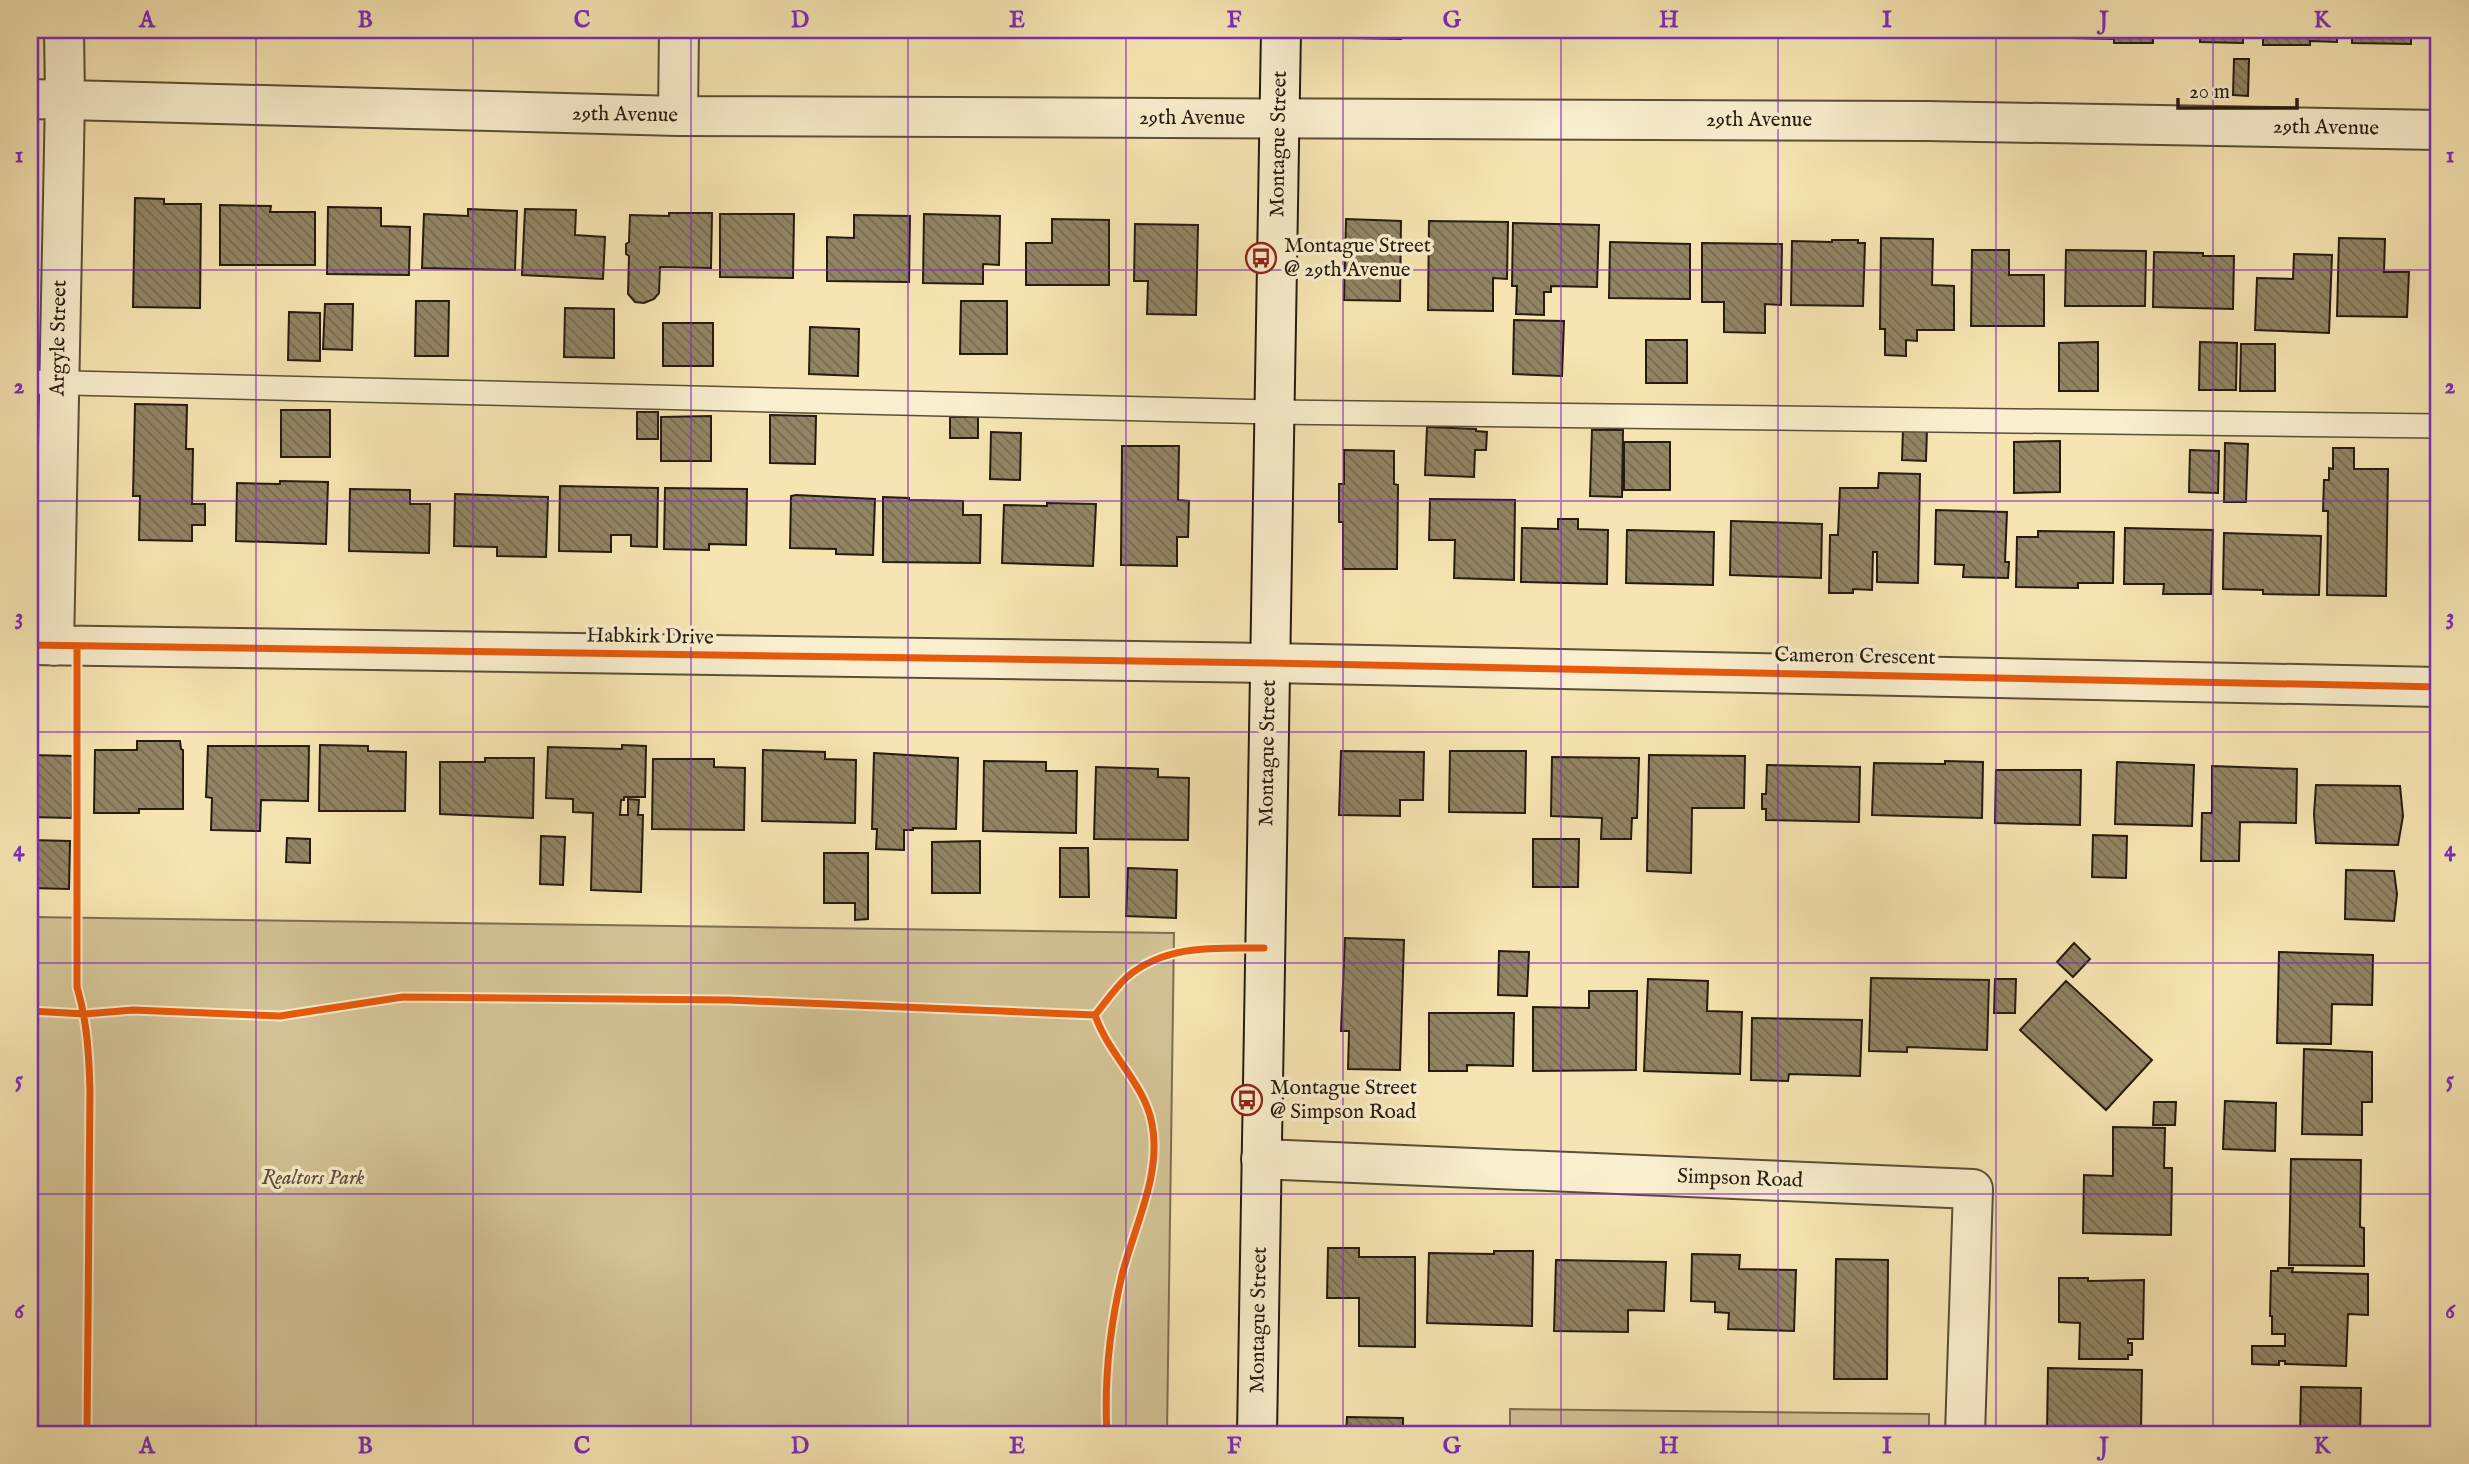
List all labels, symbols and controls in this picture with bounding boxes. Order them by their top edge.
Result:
text: A [138,6,156,35]
text: B [357,6,373,35]
text: C [574,6,591,35]
text: D [791,6,809,35]
text: E [1009,6,1025,35]
text: F [1227,6,1242,35]
text: G [1443,6,1462,35]
text: H [1659,6,1679,35]
text: I [1882,6,1892,35]
text: J [2096,6,2109,35]
text: K [2314,6,2332,35]
scale bar [2178,66,2298,110]
street label: Montague Street [1264,70,1294,218]
text: 20 m [2189,79,2230,106]
street label: 29th Avenue [572,101,679,129]
street label: 29th Avenue [1139,105,1245,132]
street label: 29th Avenue [1706,107,1812,134]
street label: 29th Avenue [2273,114,2380,142]
text: 1 [15,141,23,170]
text: 1 [2446,141,2454,170]
place label: Montague Street @ 29th Avenue [1284,233,1431,284]
bus stop icon: Montague Street @ 29th Avenue [1244,241,1278,275]
street label: Argyle Street [44,280,74,397]
text: 2 [14,372,25,401]
text: 2 [2445,372,2456,401]
text: 3 [15,603,23,632]
text: 3 [2446,603,2454,632]
street label: Habkirk Drive [586,622,714,652]
street label: Cameron Crescent [1774,642,1936,672]
street label: Montague Street [1253,679,1283,827]
text: 4 [13,835,25,864]
text: 4 [2444,835,2456,864]
text: 5 [15,1066,24,1095]
text: 5 [2446,1066,2455,1095]
place label: Montague Street @ Simpson Road [1270,1075,1417,1126]
bus stop icon: Montague Street @ Simpson Road [1230,1083,1264,1117]
street label: Simpson Road [1677,1163,1804,1195]
park label: Realtors Park [261,1165,365,1192]
street label: Montague Street [1244,1246,1274,1394]
text: 6 [14,1297,25,1326]
text: 6 [2445,1297,2456,1326]
text: A [138,1432,156,1461]
text: B [357,1432,373,1461]
text: C [574,1432,591,1461]
text: D [791,1432,809,1461]
text: E [1009,1432,1025,1461]
text: F [1227,1432,1242,1461]
text: G [1443,1432,1462,1461]
text: H [1659,1432,1679,1461]
text: I [1882,1432,1892,1461]
text: J [2096,1432,2109,1461]
text: K [2314,1432,2332,1461]

